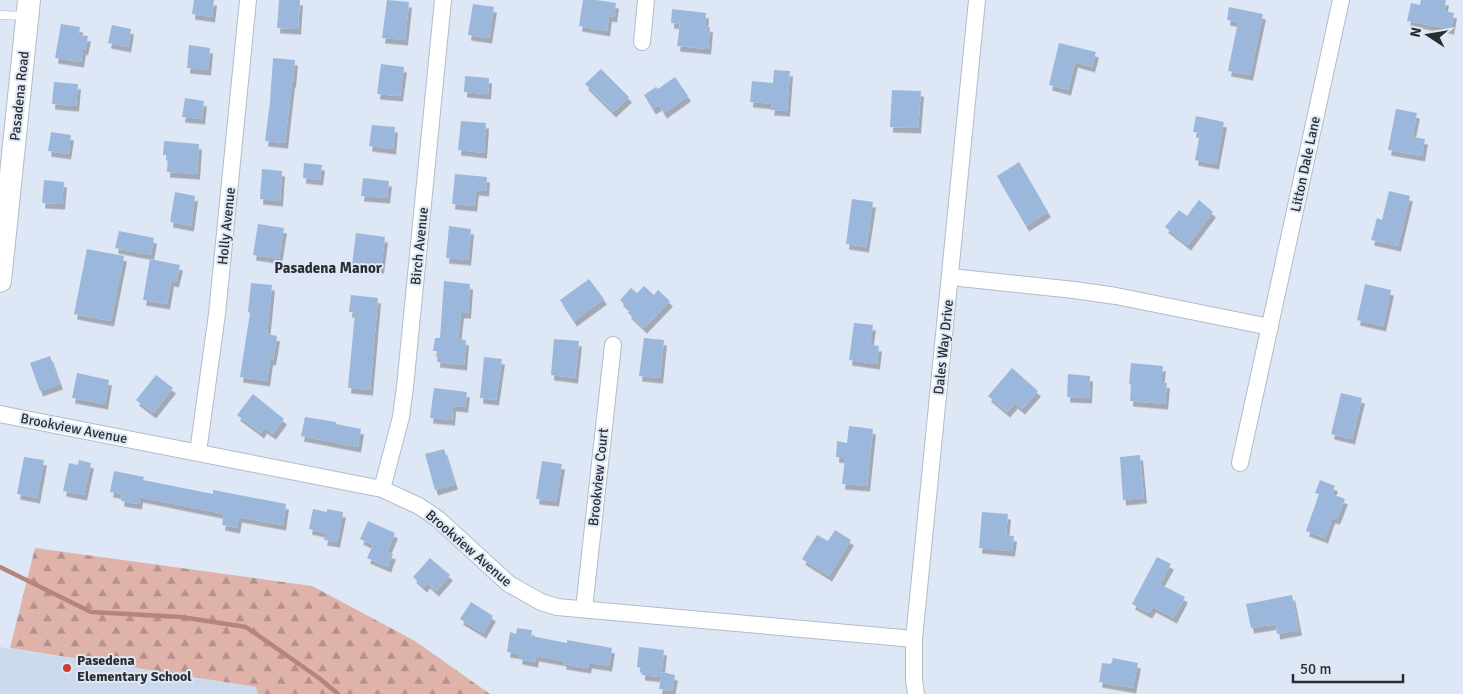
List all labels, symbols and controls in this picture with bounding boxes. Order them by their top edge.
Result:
north arrow [1403,10,1453,60]
text: N [1406,26,1425,39]
street label: Pasadena Road [6,50,33,142]
street label: Litton Dale Lane [1287,115,1324,214]
street label: Holly Avenue [214,186,239,266]
street label: Birch Avenue [407,206,432,286]
district label: Pasadena Manor [274,259,382,277]
street label: Dales Way Drive [930,299,957,395]
street label: Brookview Avenue [19,410,129,447]
street label: Brookview Court [585,427,612,527]
street label: Brookview Avenue [422,506,515,590]
place label: Pasedena Elementary School [77,652,192,685]
scale bar [1293,652,1403,684]
text: 50 m [1300,660,1331,678]
marker: Pasedena Elementary School [61,662,73,674]

